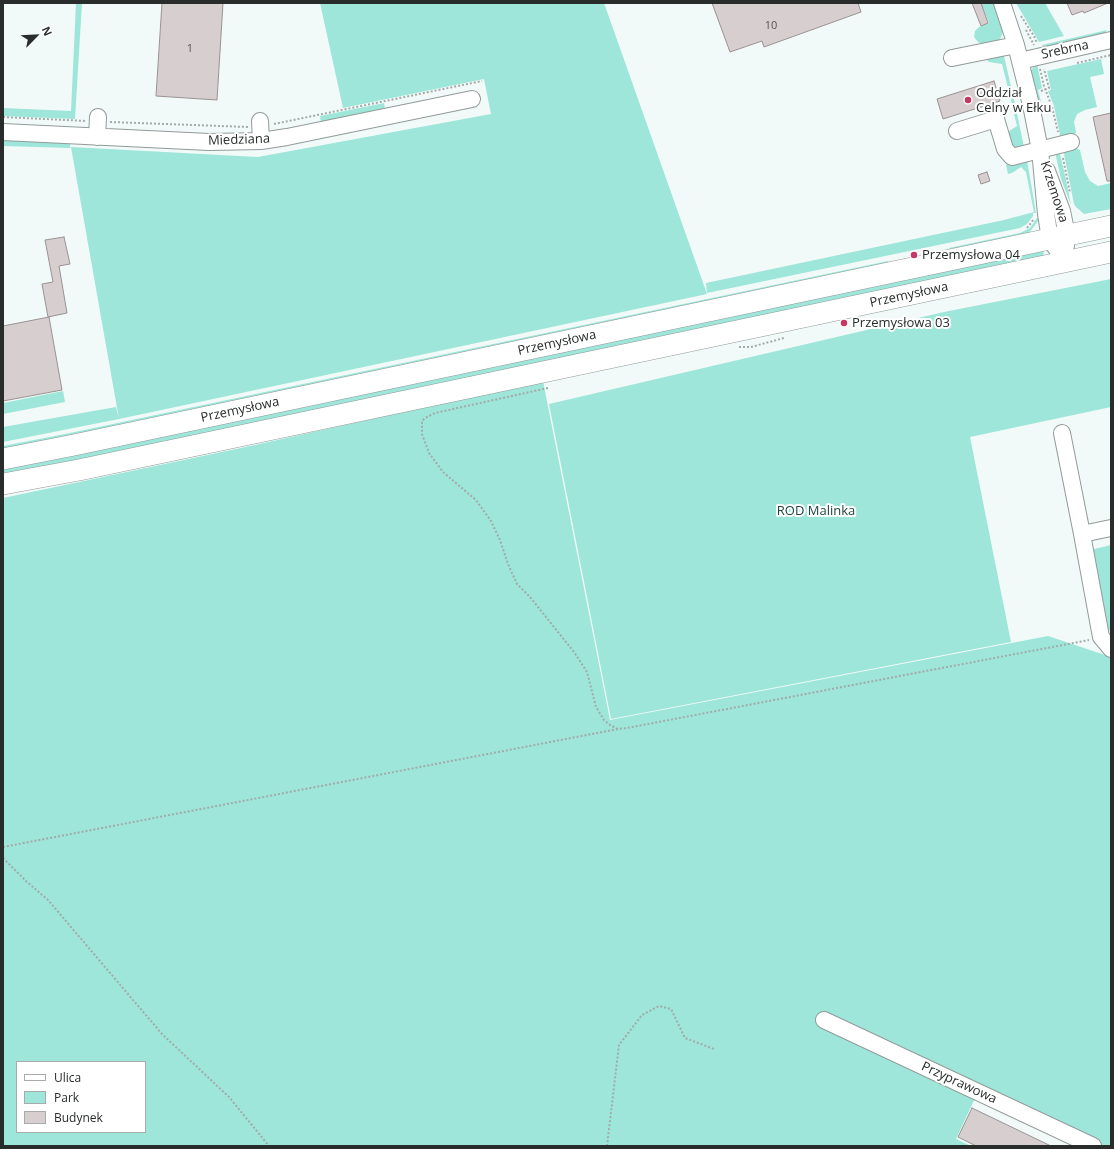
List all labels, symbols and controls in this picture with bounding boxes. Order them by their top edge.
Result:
north arrow [16,16,56,56]
house number: 10 [765,19,777,33]
text: N [39,24,56,38]
street label: Srebrna [1040,37,1090,63]
house number: 1 [187,42,193,56]
place label: Oddział Celny w Ełku [976,85,1051,116]
marker: Oddział Celny w Ełku [963,95,973,105]
street label: Miedziana [208,131,270,149]
street label: Krzemowa [1037,159,1071,225]
place label: Przemysłowa 04 [922,247,1020,263]
marker: Przemysłowa 04 [909,250,919,260]
street label: Przemysłowa [868,279,950,311]
place label: Przemysłowa 03 [852,315,950,331]
marker: Przemysłowa 03 [839,318,849,328]
street label: Przemysłowa [516,327,598,359]
street label: Przemysłowa [199,394,281,426]
park label: ROD Malinka [777,503,855,519]
street label: Przyprawowa [919,1059,999,1107]
legend [16,1061,146,1133]
text: Ulica [54,1069,81,1086]
text: Park [54,1089,79,1106]
text: Budynek [54,1109,103,1126]

